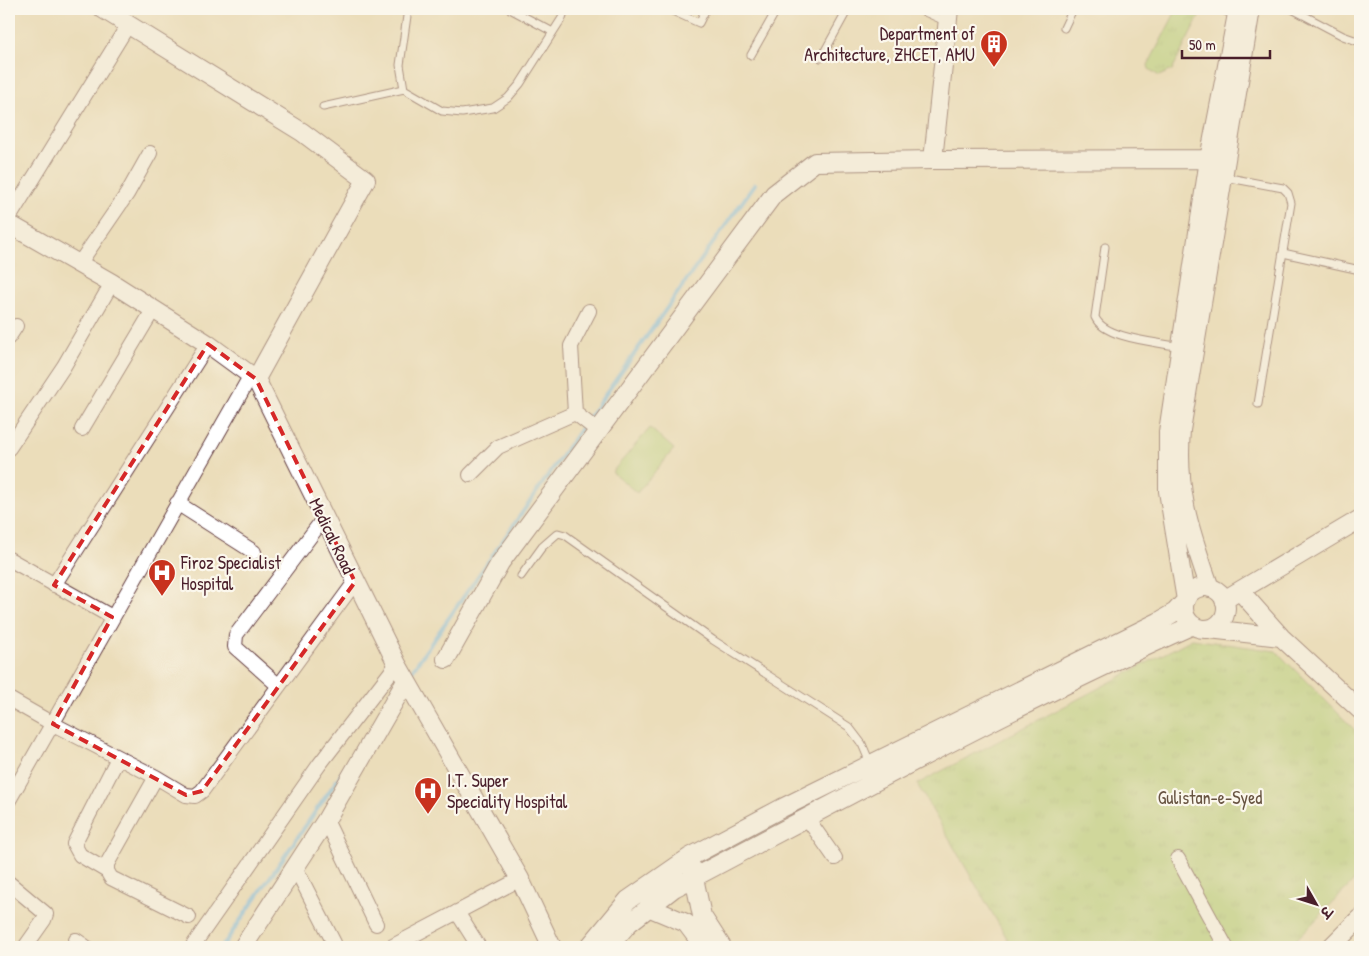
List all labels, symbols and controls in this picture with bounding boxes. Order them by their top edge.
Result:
place label: Department of Architecture, ZHCET, AMU [804,21,976,67]
scale bar [1182,28,1269,60]
building icon: Department of Architecture, ZHCET, AMU [979,29,1009,68]
text: 50 m [1189,34,1216,55]
street label: Medical Road [303,494,362,578]
place label: Firoz Specialist Hospital [180,550,282,596]
hospital icon: Firoz Specialist Hospital [147,558,177,597]
place label: I.T. Super Speciality Hospital [447,768,568,814]
hospital icon: I.T. Super Speciality Hospital [413,776,443,815]
park label: Gulistan-e-Syed [1158,785,1262,810]
north arrow [1292,878,1342,928]
text: उ [1315,901,1338,923]

